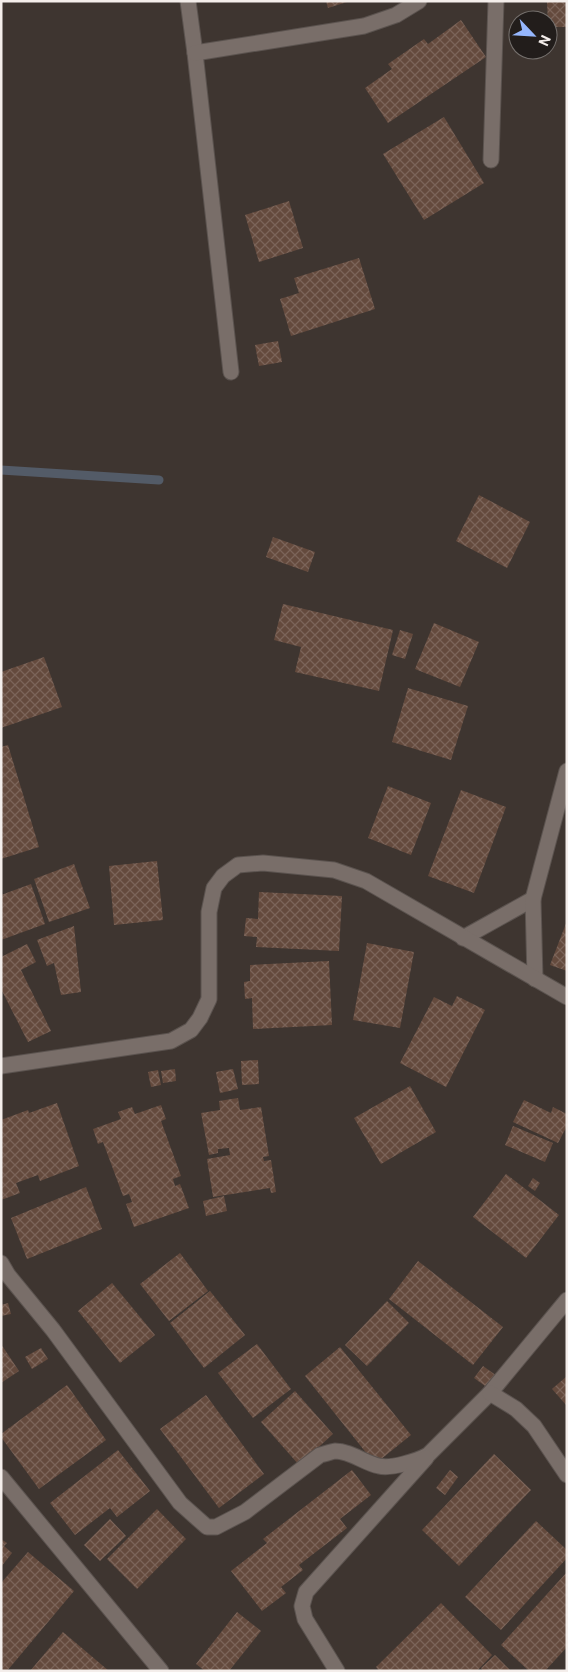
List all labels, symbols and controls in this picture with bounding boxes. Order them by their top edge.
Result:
north arrow [508,10,558,60]
text: N [535,33,554,48]

